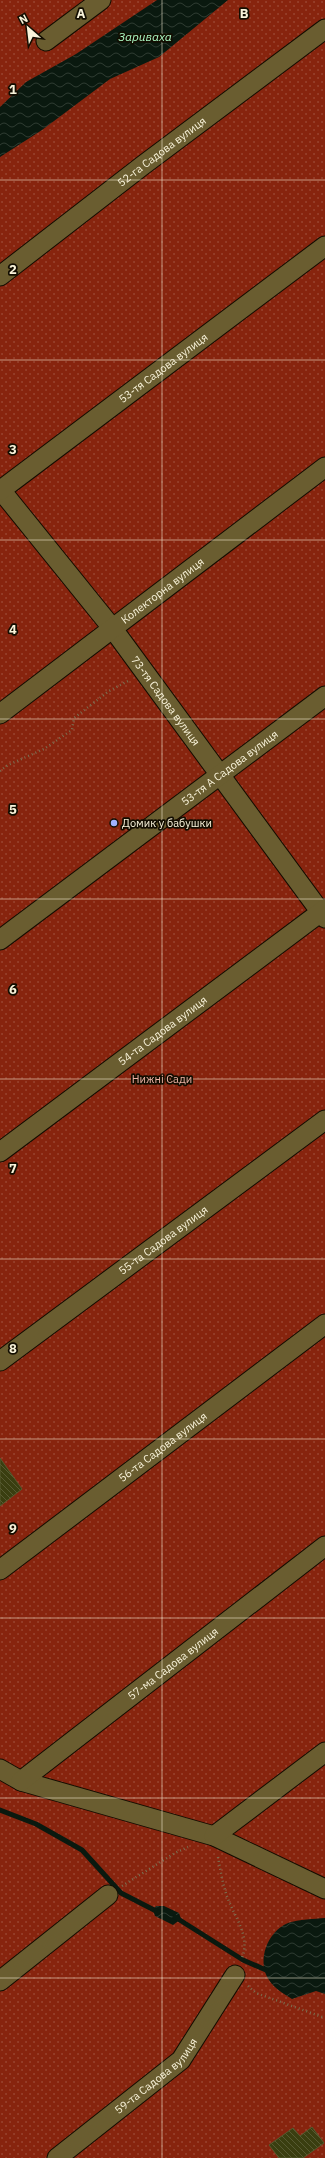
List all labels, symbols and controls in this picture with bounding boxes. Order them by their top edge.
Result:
text: A [77,5,86,22]
text: B [240,5,249,22]
north arrow [8,8,48,48]
text: N [17,11,30,27]
water label: Зариваха [118,29,172,44]
text: 1 [9,81,17,98]
street label: 52-га Садова вулиця [114,114,209,190]
text: 2 [9,261,17,278]
street label: 53-тя Садова вулиця [116,330,210,406]
text: 3 [9,441,17,458]
street label: Колекторна вулиця [118,555,207,627]
text: 4 [9,621,17,638]
street label: 73-тя Садова вулиця [128,653,203,748]
street label: 53-тя А Садова вулиця [178,727,281,809]
text: 5 [9,801,17,818]
place label: Домик у бабушки [122,816,212,830]
marker: Домик у бабушки [109,818,119,828]
text: 6 [9,981,17,998]
street label: 54-та Садова вулиця [115,993,210,1068]
park label: Нижні Сади [132,1072,192,1086]
text: 7 [9,1160,17,1177]
street label: 55-та Садова вулиця [116,1202,210,1278]
text: 8 [9,1340,17,1357]
street label: 56-та Садова вулиця [116,1409,210,1485]
text: 9 [9,1520,17,1537]
street label: 57-ма Садова вулиця [125,1624,221,1703]
street label: 59-та Садова вулиця [112,2035,200,2117]

